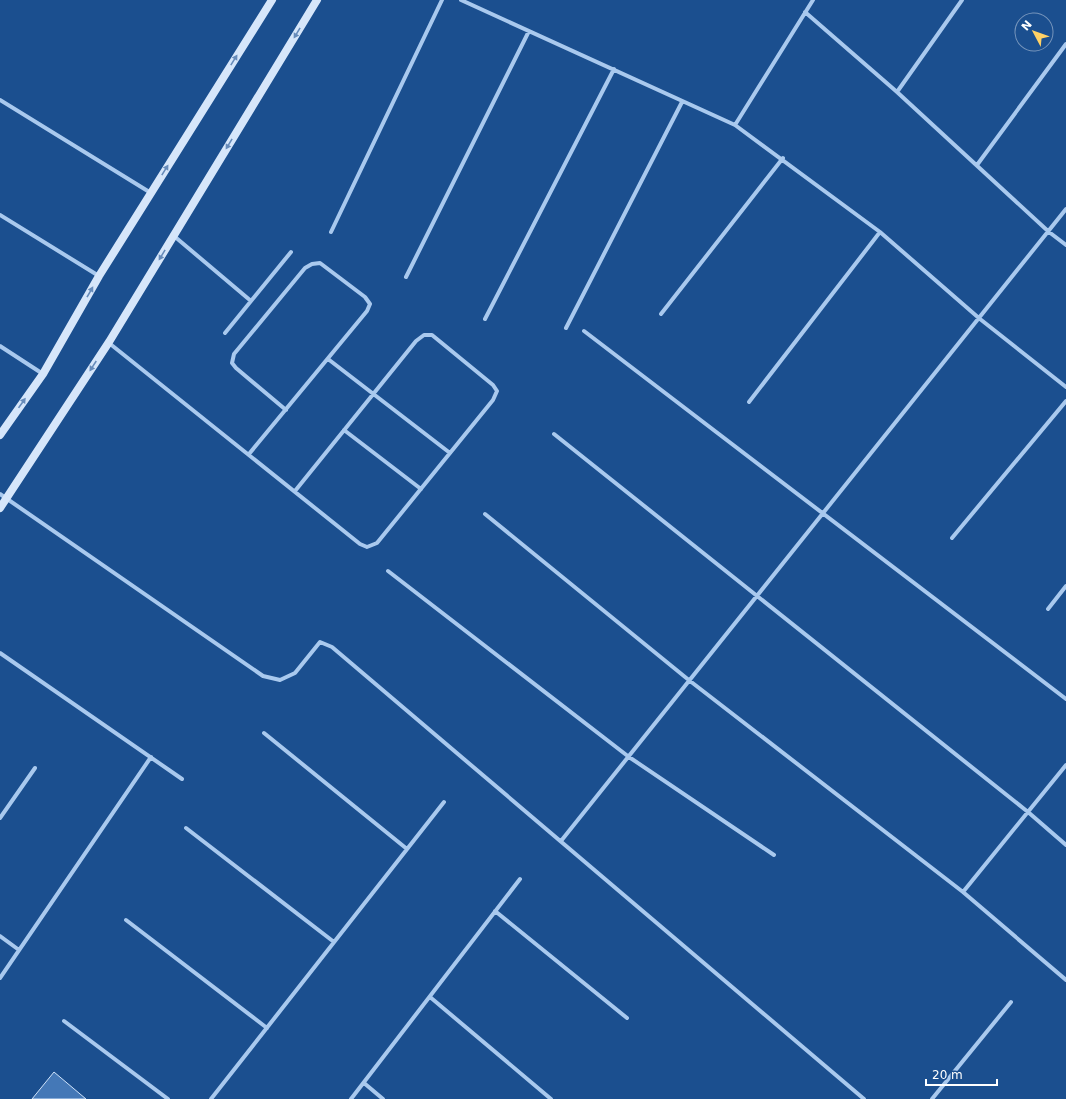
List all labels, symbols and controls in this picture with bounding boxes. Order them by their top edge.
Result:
north arrow [1014,12,1054,52]
text: N [1019,18,1035,34]
one-way arrow [293,28,301,38]
one-way arrow [231,54,238,66]
one-way arrow [226,138,233,150]
one-way arrow [162,164,169,176]
one-way arrow [158,249,165,261]
one-way arrow [86,286,93,298]
one-way arrow [89,361,97,371]
one-way arrow [18,398,26,409]
scale bar [926,1061,997,1087]
text: 20 m [932,1068,963,1082]

